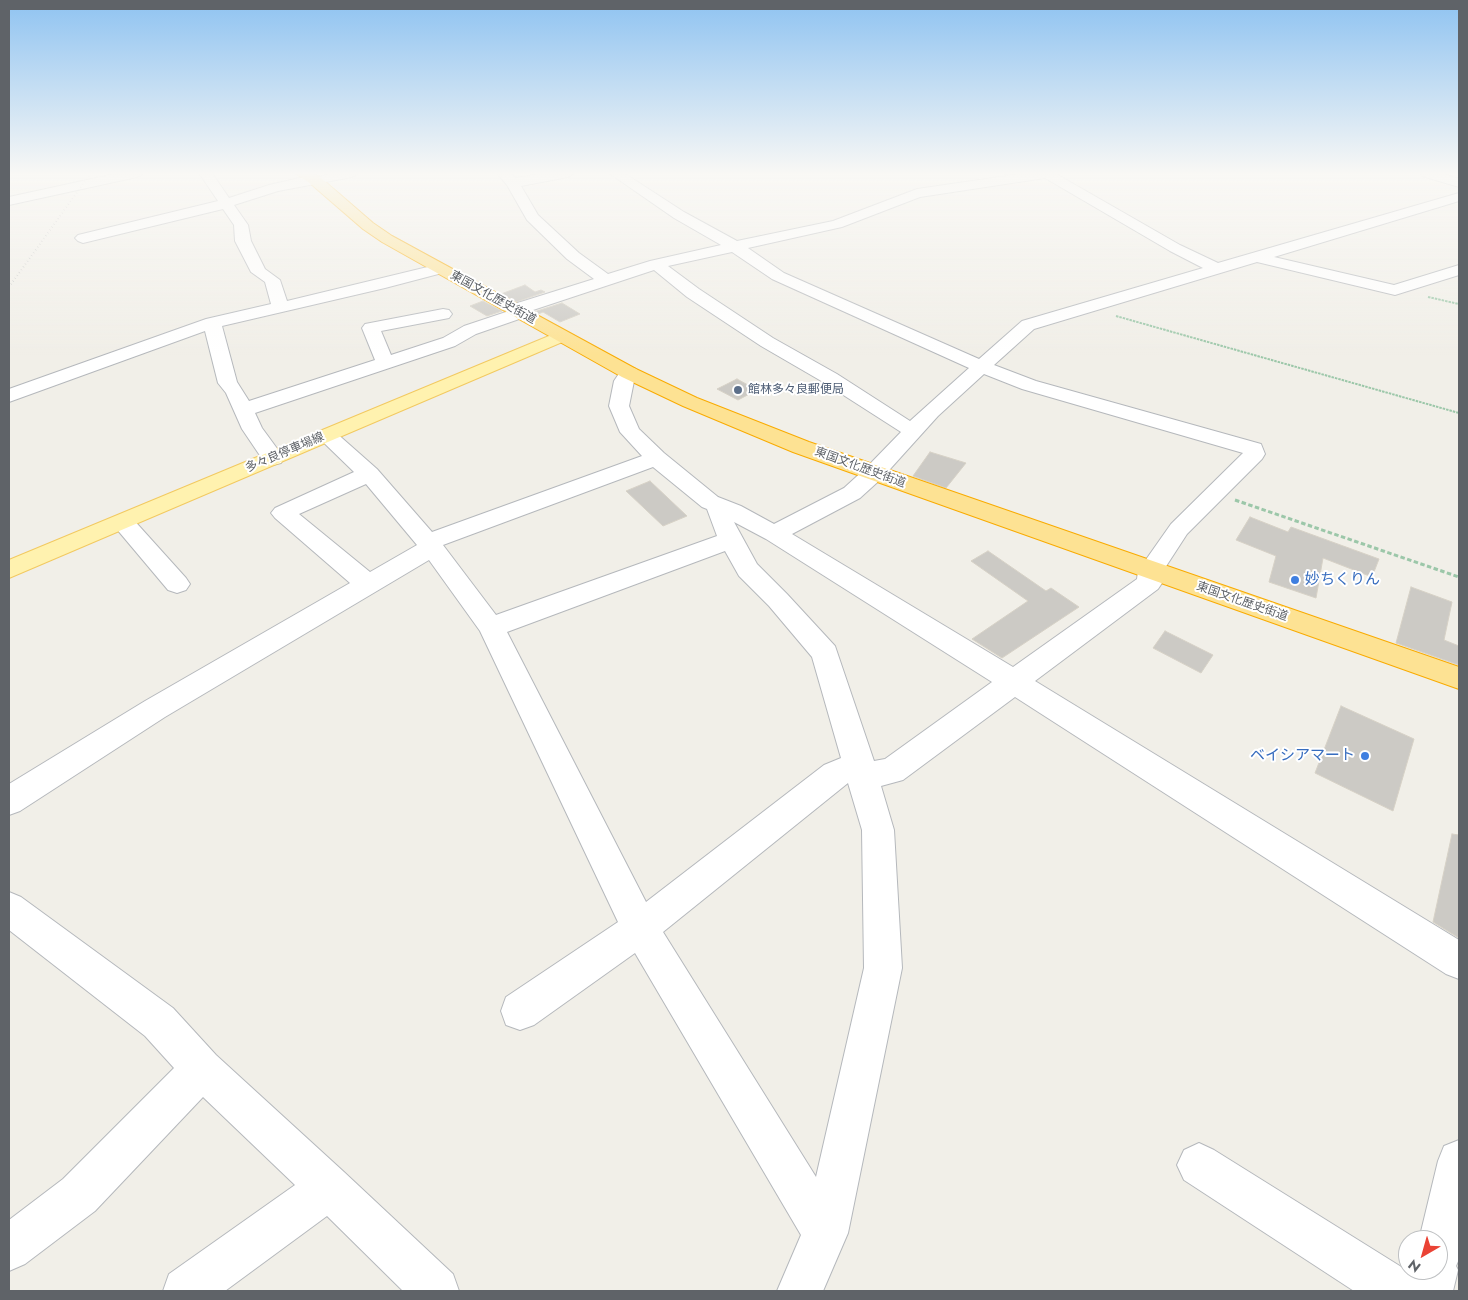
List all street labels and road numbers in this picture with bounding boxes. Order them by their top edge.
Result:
street label: 東国文化歴史街道 [448,268,538,328]
street label: 多々良停車場線 [244,430,326,476]
street label: 東国文化歴史街道 [812,445,908,491]
street label: 東国文化歴史街道 [1194,580,1290,624]

